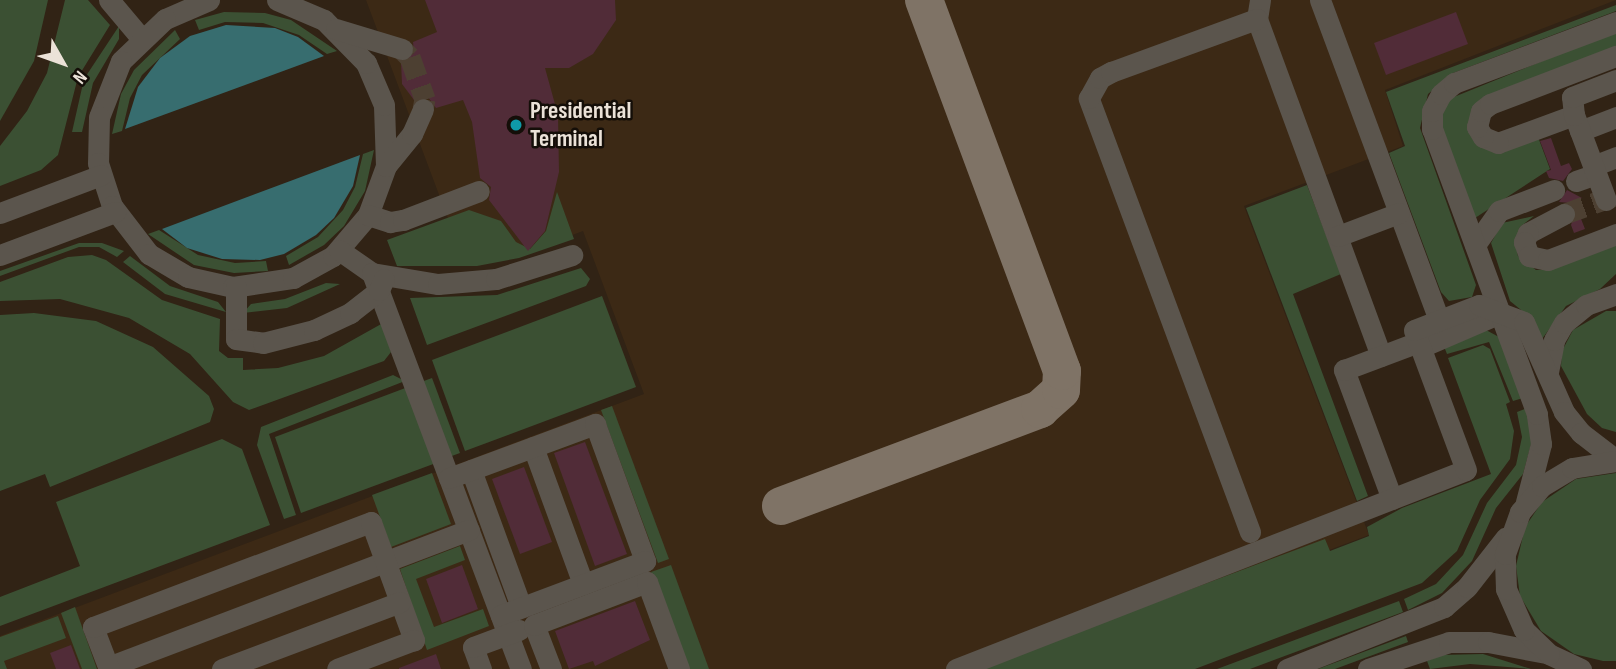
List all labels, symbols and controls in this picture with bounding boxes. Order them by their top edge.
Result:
north arrow [28,28,98,98]
text: N [67,66,92,88]
place label: Presidential Terminal [530,97,631,153]
marker: Presidential Terminal [508,117,524,133]

